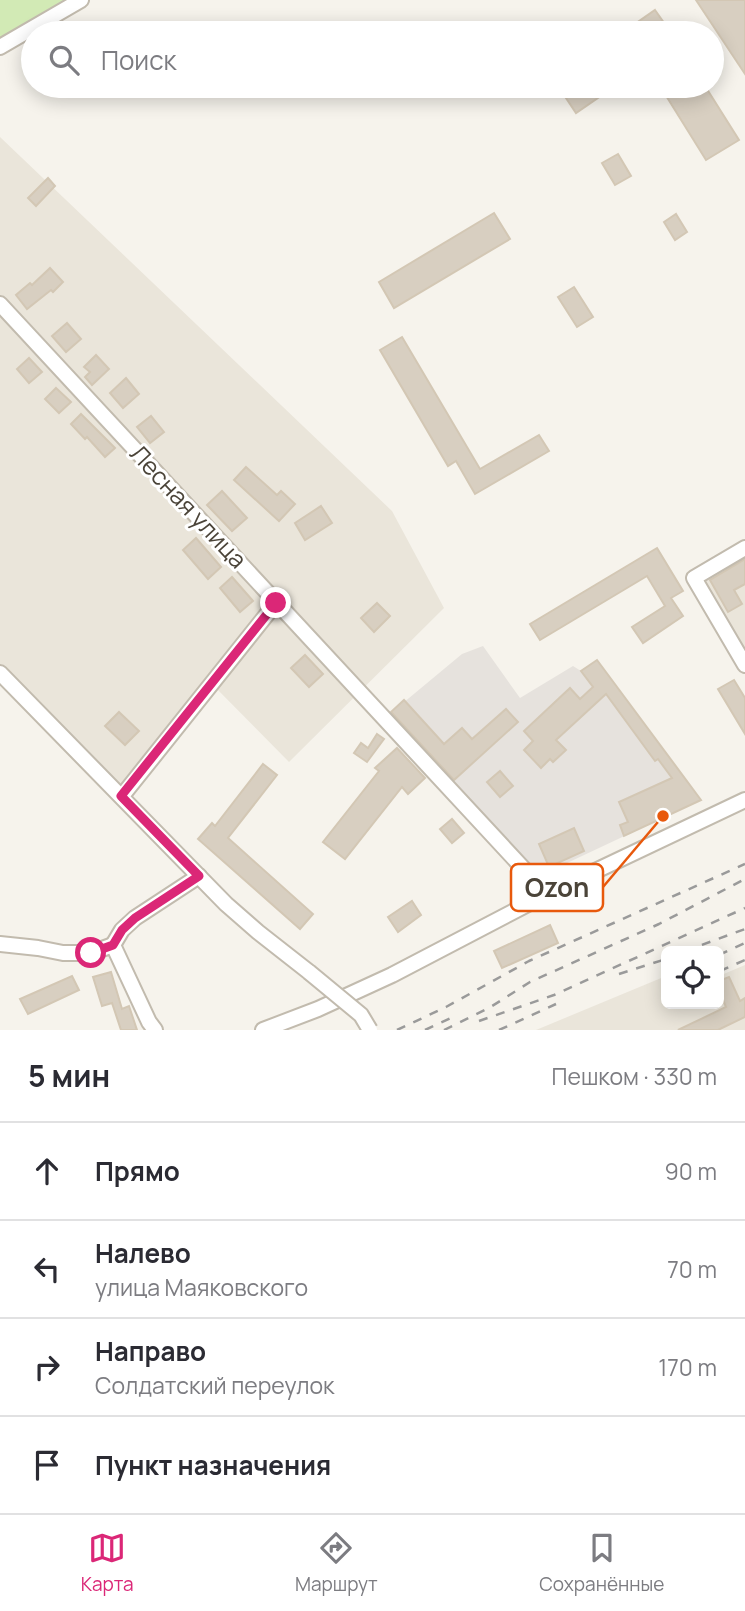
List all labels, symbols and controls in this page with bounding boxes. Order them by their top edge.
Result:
search box [21,21,724,98]
icon: search [45,41,83,79]
text: Поиск [101,42,176,78]
street label: Лесная улица [123,437,255,575]
route end [260,587,291,618]
callout: Ozon [511,864,603,911]
text: Ozon [525,869,589,905]
route start [75,937,106,968]
map controls [661,946,724,1009]
button: locate [661,946,724,1009]
text: 5 мин [28,1055,110,1096]
text: Пешком · 330 m [552,1060,717,1092]
icon: ahead [28,1152,66,1190]
text: Прямо [95,1153,180,1189]
text: 90 m [665,1155,717,1187]
text: Налево [95,1235,191,1271]
icon: left [28,1250,66,1288]
text: 70 m [667,1253,717,1285]
text: улица Маяковского [95,1271,308,1303]
text: Направо [95,1333,206,1369]
icon: right [28,1348,66,1386]
text: 170 m [658,1351,717,1383]
text: Солдатский переулок [95,1369,334,1401]
icon: arrive [28,1446,66,1484]
text: Пункт назначения [95,1447,331,1483]
tab: Карта [81,1529,134,1597]
tab: Маршрут [295,1529,378,1597]
tab: Сохранённые [539,1529,664,1597]

